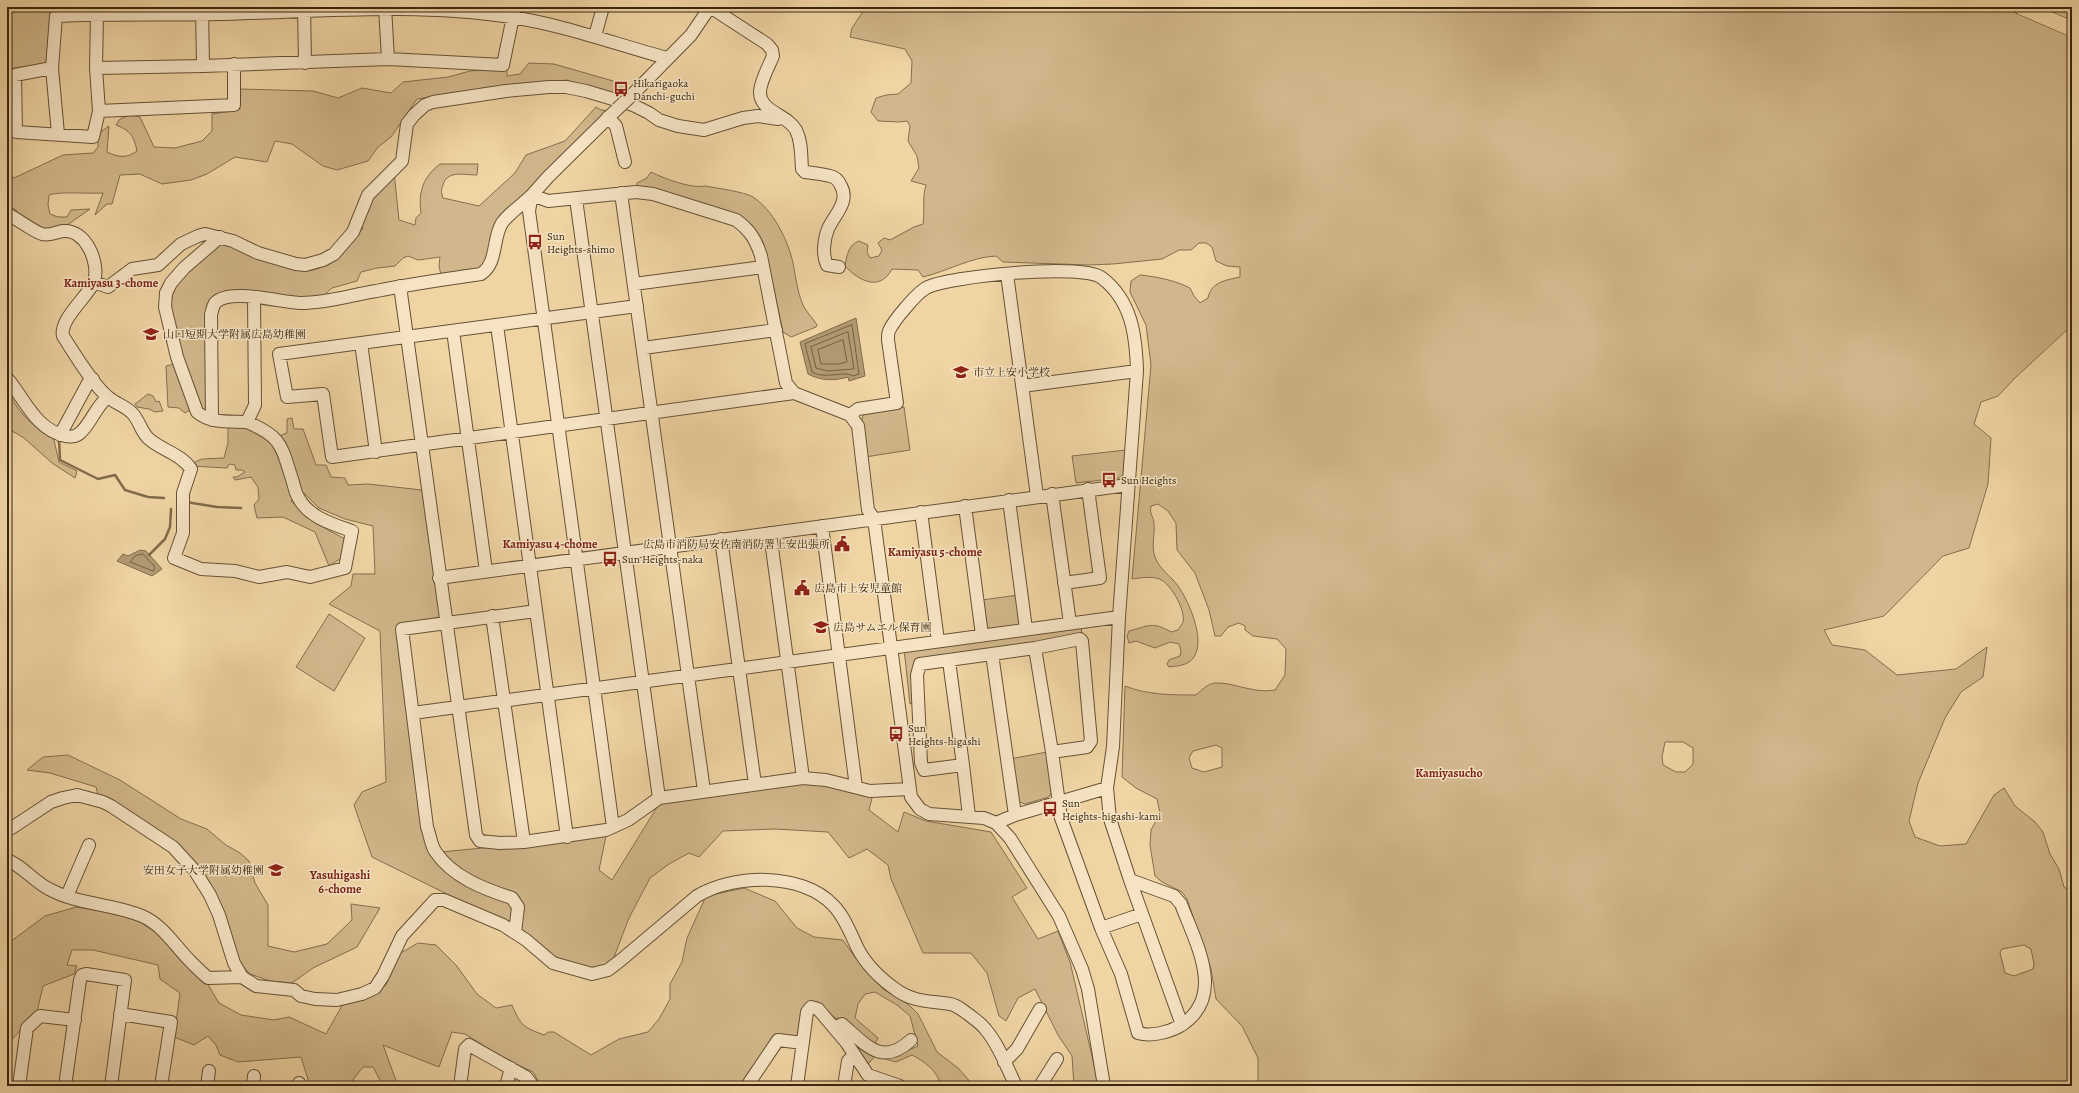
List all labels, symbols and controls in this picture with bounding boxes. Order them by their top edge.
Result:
place label: Hikarigaoka Danchi-guchi [633,76,695,104]
bus stop icon: Hikarigaoka Danchi-guchi [612,80,630,98]
place label: Sun Heights-shimo [547,229,615,257]
bus stop icon: Sun Heights-shimo [526,233,544,251]
district label: Kamiyasu 3-chome [64,275,159,291]
school or university icon: 山口短期大学附属広島幼稚園 [142,325,160,343]
place label: 山口短期大学附属広島幼稚園 [163,327,306,342]
school or university icon: 市立上安小学校 [952,363,970,381]
place label: 市立上安小学校 [973,365,1050,380]
bus stop icon: Sun Heights [1100,471,1118,489]
place label: Sun Heights [1121,473,1177,488]
public building icon: 広島市消防局安佐南消防署上安出張所 [833,535,851,553]
district label: Kamiyasu 4-chome [502,536,598,552]
place label: 広島市消防局安佐南消防署上安出張所 [643,537,830,552]
district label: Kamiyasu 5-chome [888,544,983,560]
bus stop icon: Sun Heights-naka [601,550,619,568]
place label: Sun Heights-naka [622,552,704,567]
public building icon: 広島市上安児童館 [793,579,811,597]
place label: 広島市上安児童館 [814,581,902,596]
school or university icon: 広島サムエル保育園 [812,618,830,636]
place label: 広島サムエル保育園 [833,620,931,635]
place label: Sun Heights-higashi [908,721,981,749]
bus stop icon: Sun Heights-higashi [887,725,905,743]
district label: Kamiyasucho [1415,765,1483,781]
place label: Sun Heights-higashi-kami [1062,796,1161,824]
bus stop icon: Sun Heights-higashi-kami [1041,800,1059,818]
school or university icon: 安田女子大学附属幼稚園 [267,861,285,879]
place label: 安田女子大学附属幼稚園 [143,863,264,878]
district label: Yasuhigashi 6-chome [309,867,371,897]

